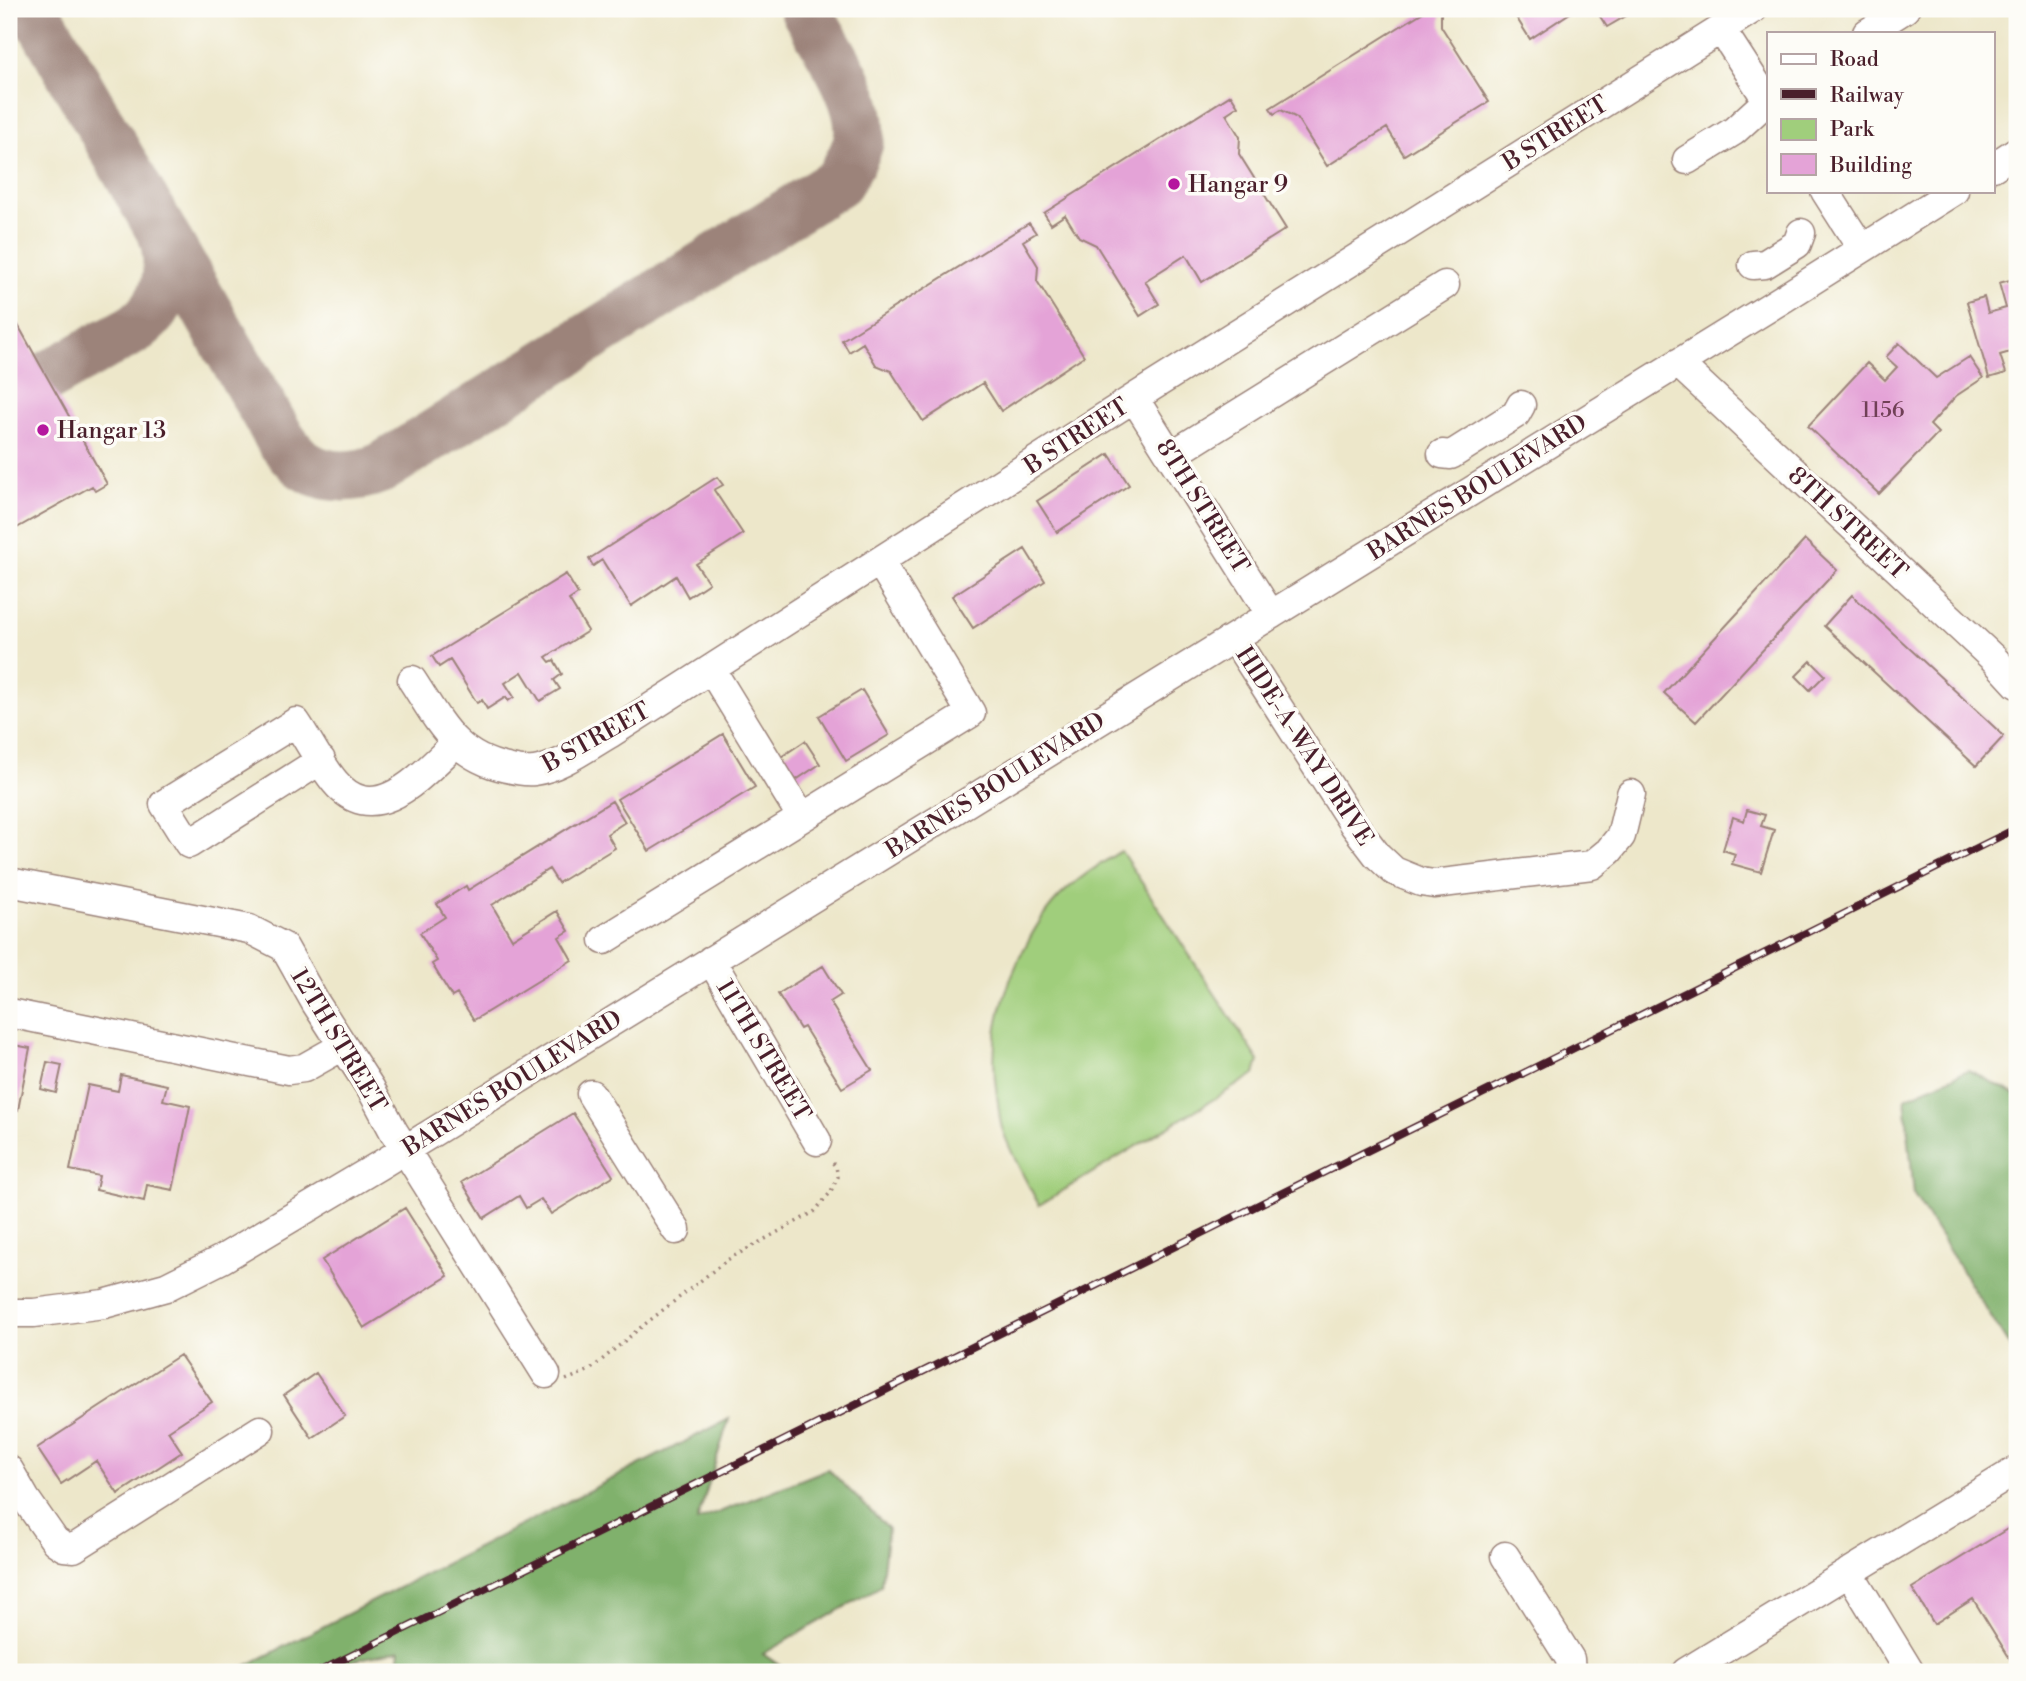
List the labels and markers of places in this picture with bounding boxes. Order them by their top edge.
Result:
place label: Hangar 9 [1188,170,1288,200]
marker: Hangar 9 [1166,176,1182,192]
place label: Hangar 13 [57,416,166,446]
marker: Hangar 13 [35,422,51,438]

